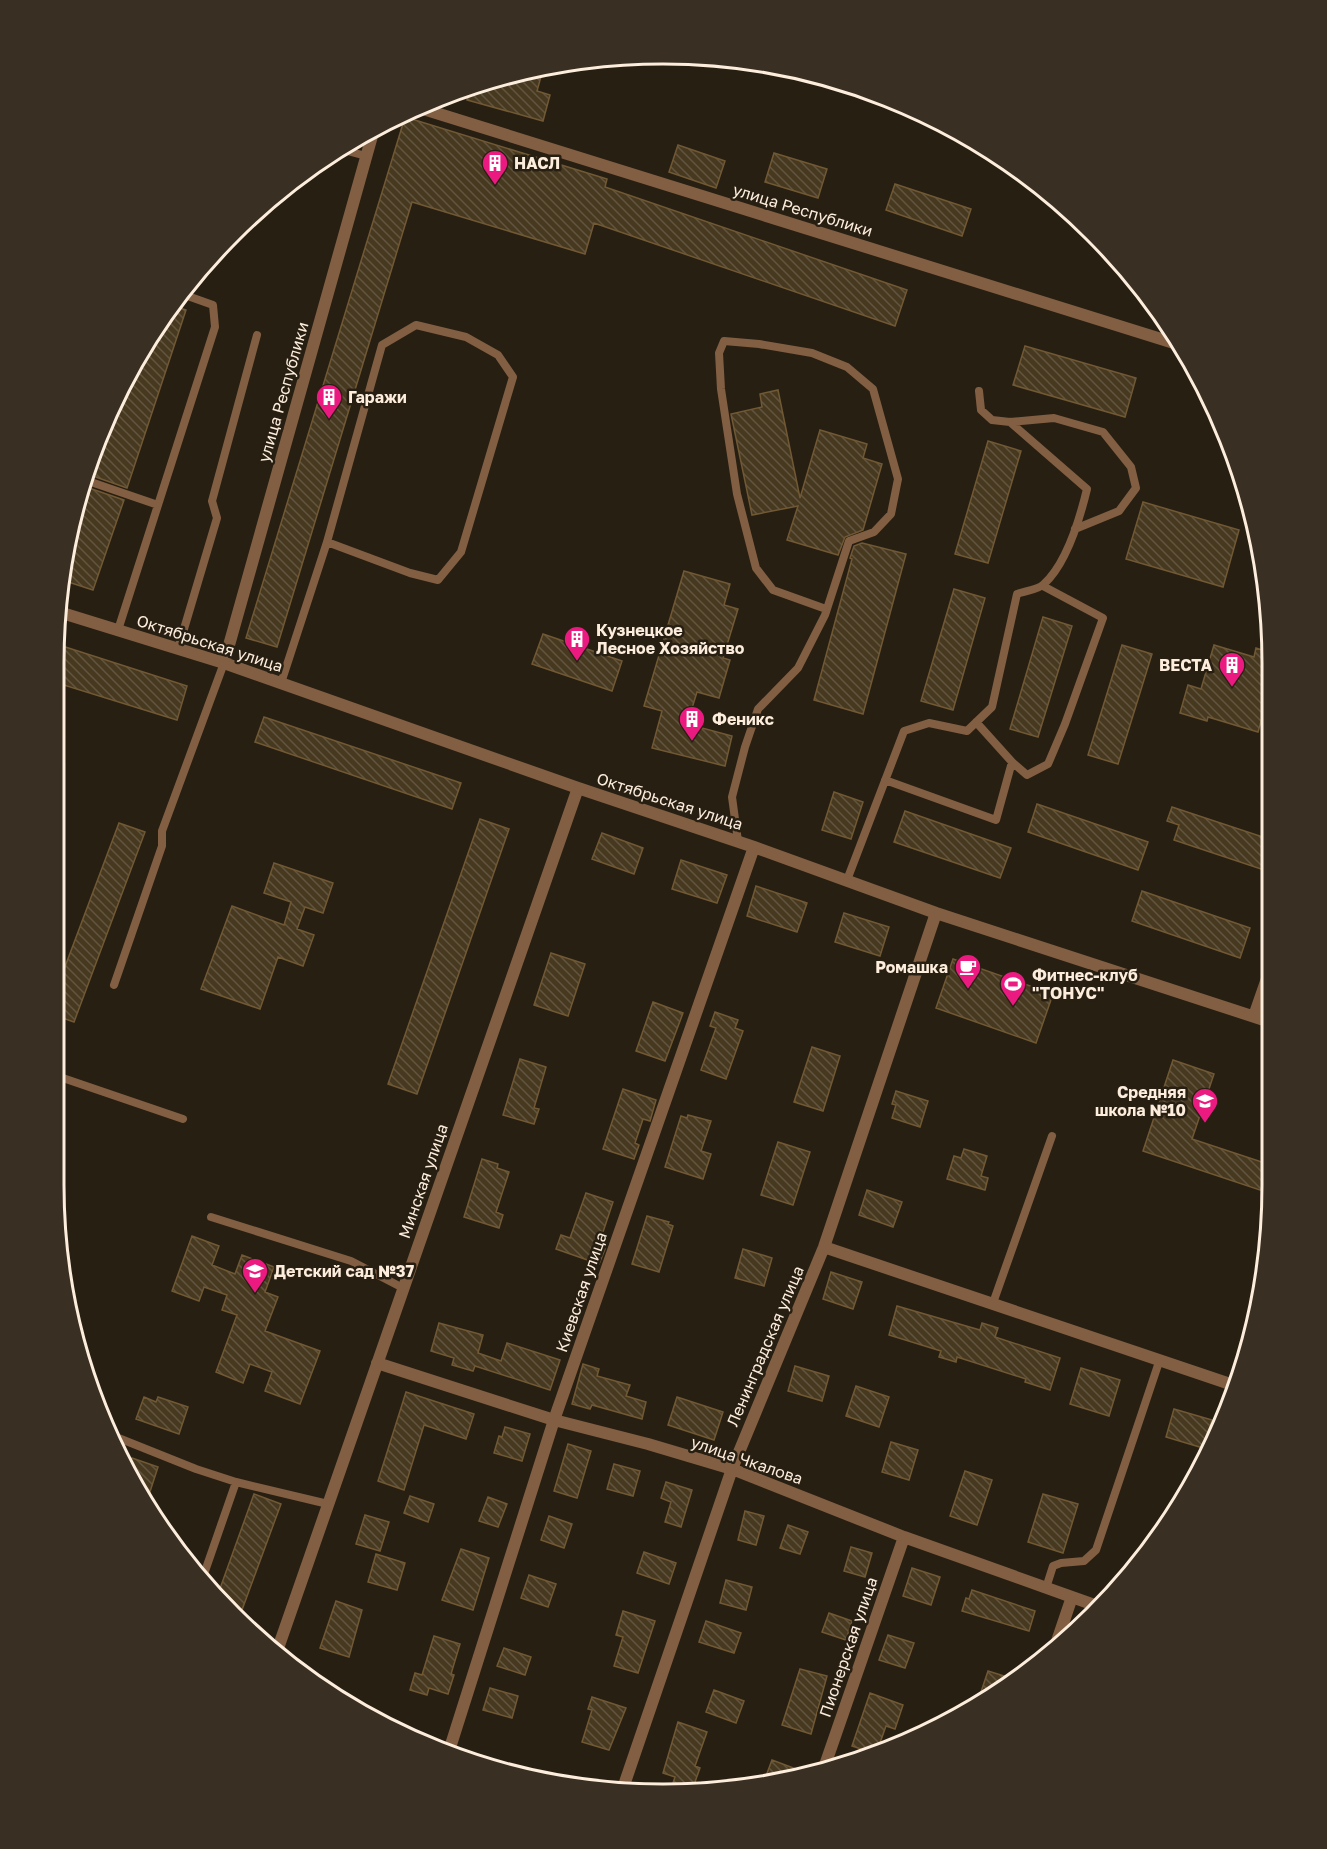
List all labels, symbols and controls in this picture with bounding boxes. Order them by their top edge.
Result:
building icon: НАСЛ [480,148,510,186]
place label: НАСЛ [514,153,560,173]
street label: улица Республики [731,179,875,241]
street label: улица Республики [253,319,313,465]
building icon: Гаражи [314,382,344,420]
place label: Гаражи [348,387,407,407]
street label: Октябрьская улица [134,610,286,676]
place label: Кузнецкое Лесное Хозяйство [596,620,745,658]
building icon: Кузнецкое Лесное Хозяйство [562,624,592,662]
building icon: ВЕСТА [1217,650,1247,688]
place label: ВЕСТА [1159,655,1213,675]
building icon: Феникс [677,704,707,742]
place label: Феникс [712,709,774,729]
street label: Октябрьская улица [594,768,746,834]
cafe icon: Ромашка [953,952,983,990]
place label: Ромашка [875,957,948,977]
place label: Фитнес-клуб "ТОНУС" [1032,965,1138,1003]
sports icon: Фитнес-клуб "ТОНУС" [998,969,1028,1007]
place label: Средняя школа №10 [1095,1082,1186,1120]
school or university icon: Средняя школа №10 [1190,1086,1220,1124]
street label: Минская улица [394,1121,452,1241]
street label: Киевская улица [551,1229,611,1355]
school or university icon: Детский сад №37 [240,1256,270,1294]
place label: Детский сад №37 [274,1261,414,1281]
street label: Ленинградская улица [722,1263,808,1429]
street label: улица Чкалова [689,1432,805,1488]
street label: Пионерская улица [815,1574,881,1720]

